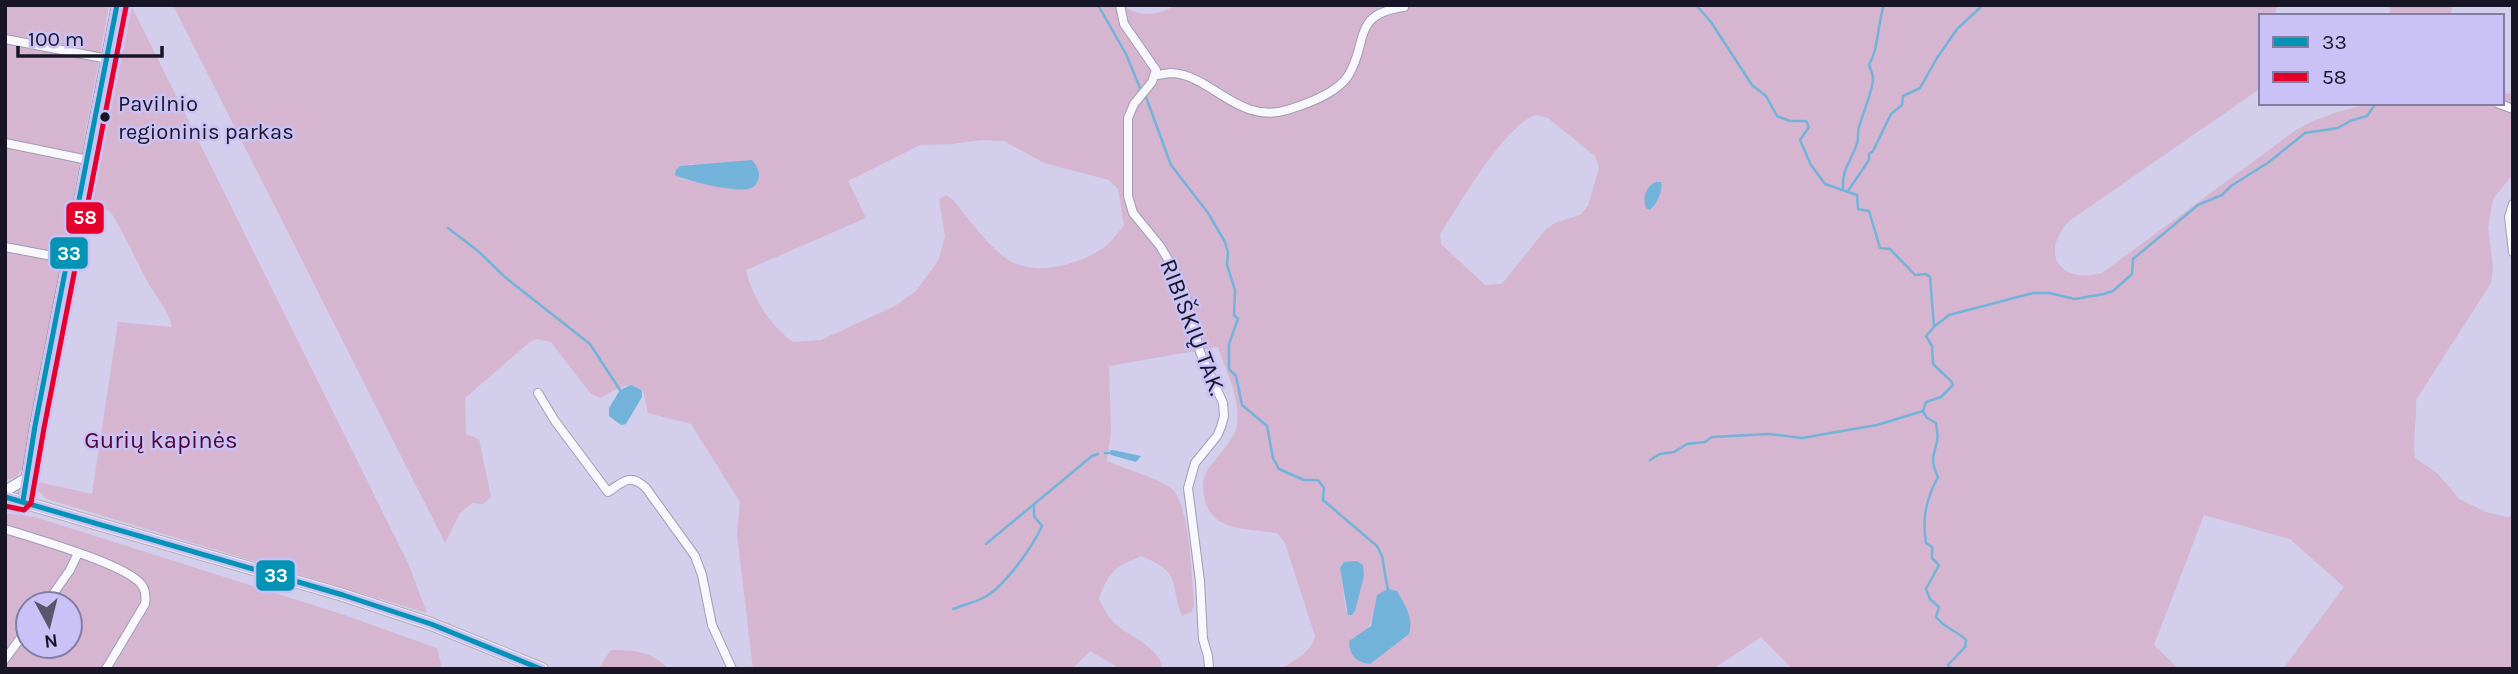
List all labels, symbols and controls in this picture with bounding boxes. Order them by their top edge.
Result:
scale bar [18,14,161,58]
legend [2259,14,2504,105]
text: 100 m [28,27,85,51]
text: 33 [2322,30,2347,54]
text: 58 [2322,65,2347,89]
place label: Pavilnio regioninis parkas [118,91,294,145]
marker: Pavilnio regioninis parkas [98,110,112,124]
line badge: 58 [65,201,105,235]
text: 58 [73,207,97,229]
line badge: 33 [49,236,89,270]
text: 33 [57,243,81,265]
street label: RIBIŠKIŲ TAK. [1154,254,1233,399]
park label: Gurių kapinės [84,426,238,454]
line badge: 33 [255,559,296,592]
text: 33 [264,565,288,587]
north arrow [14,590,84,660]
text: N [43,629,59,653]

